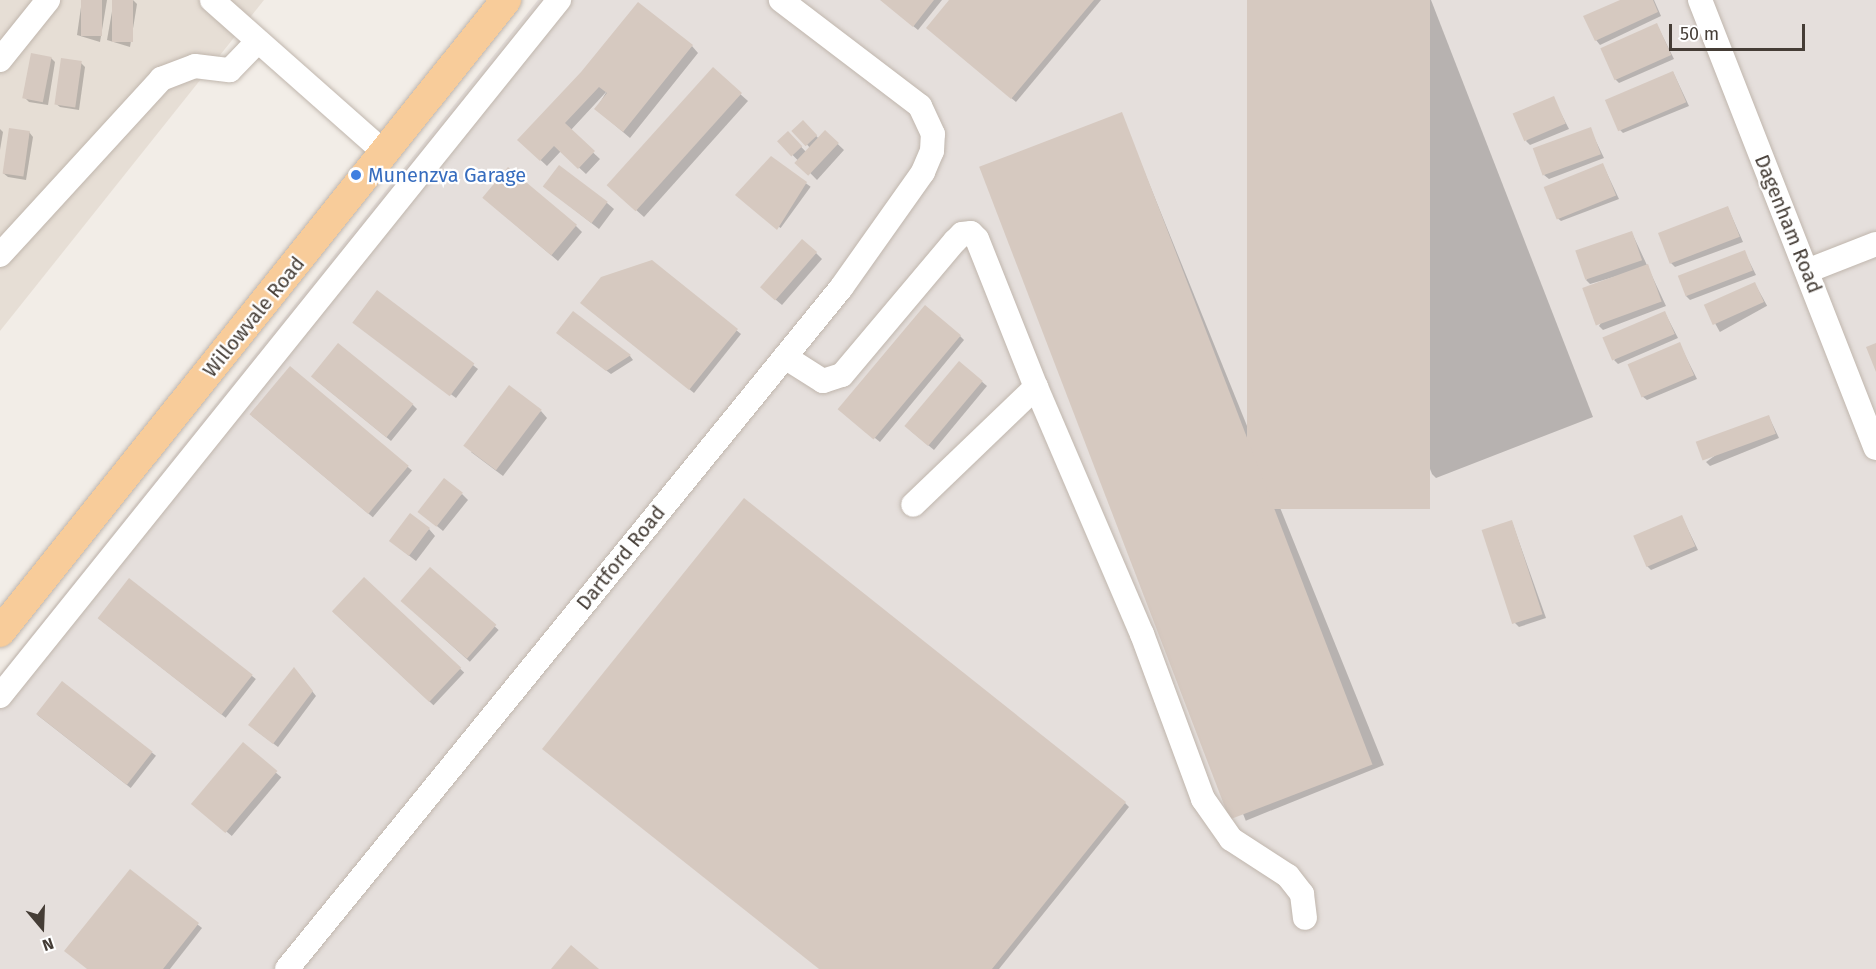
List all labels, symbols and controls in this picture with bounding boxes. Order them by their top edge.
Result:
scale bar [1672,12,1808,50]
text: 50 m [1680,23,1719,45]
street label: Dagenham Road [1749,151,1827,297]
place label: Munenzva Garage [368,163,526,187]
marker: Munenzva Garage [349,168,363,182]
street label: Willowvale Road [198,252,310,382]
street label: Dartford Road [572,501,670,615]
north arrow [12,897,72,957]
text: N [40,934,56,955]

